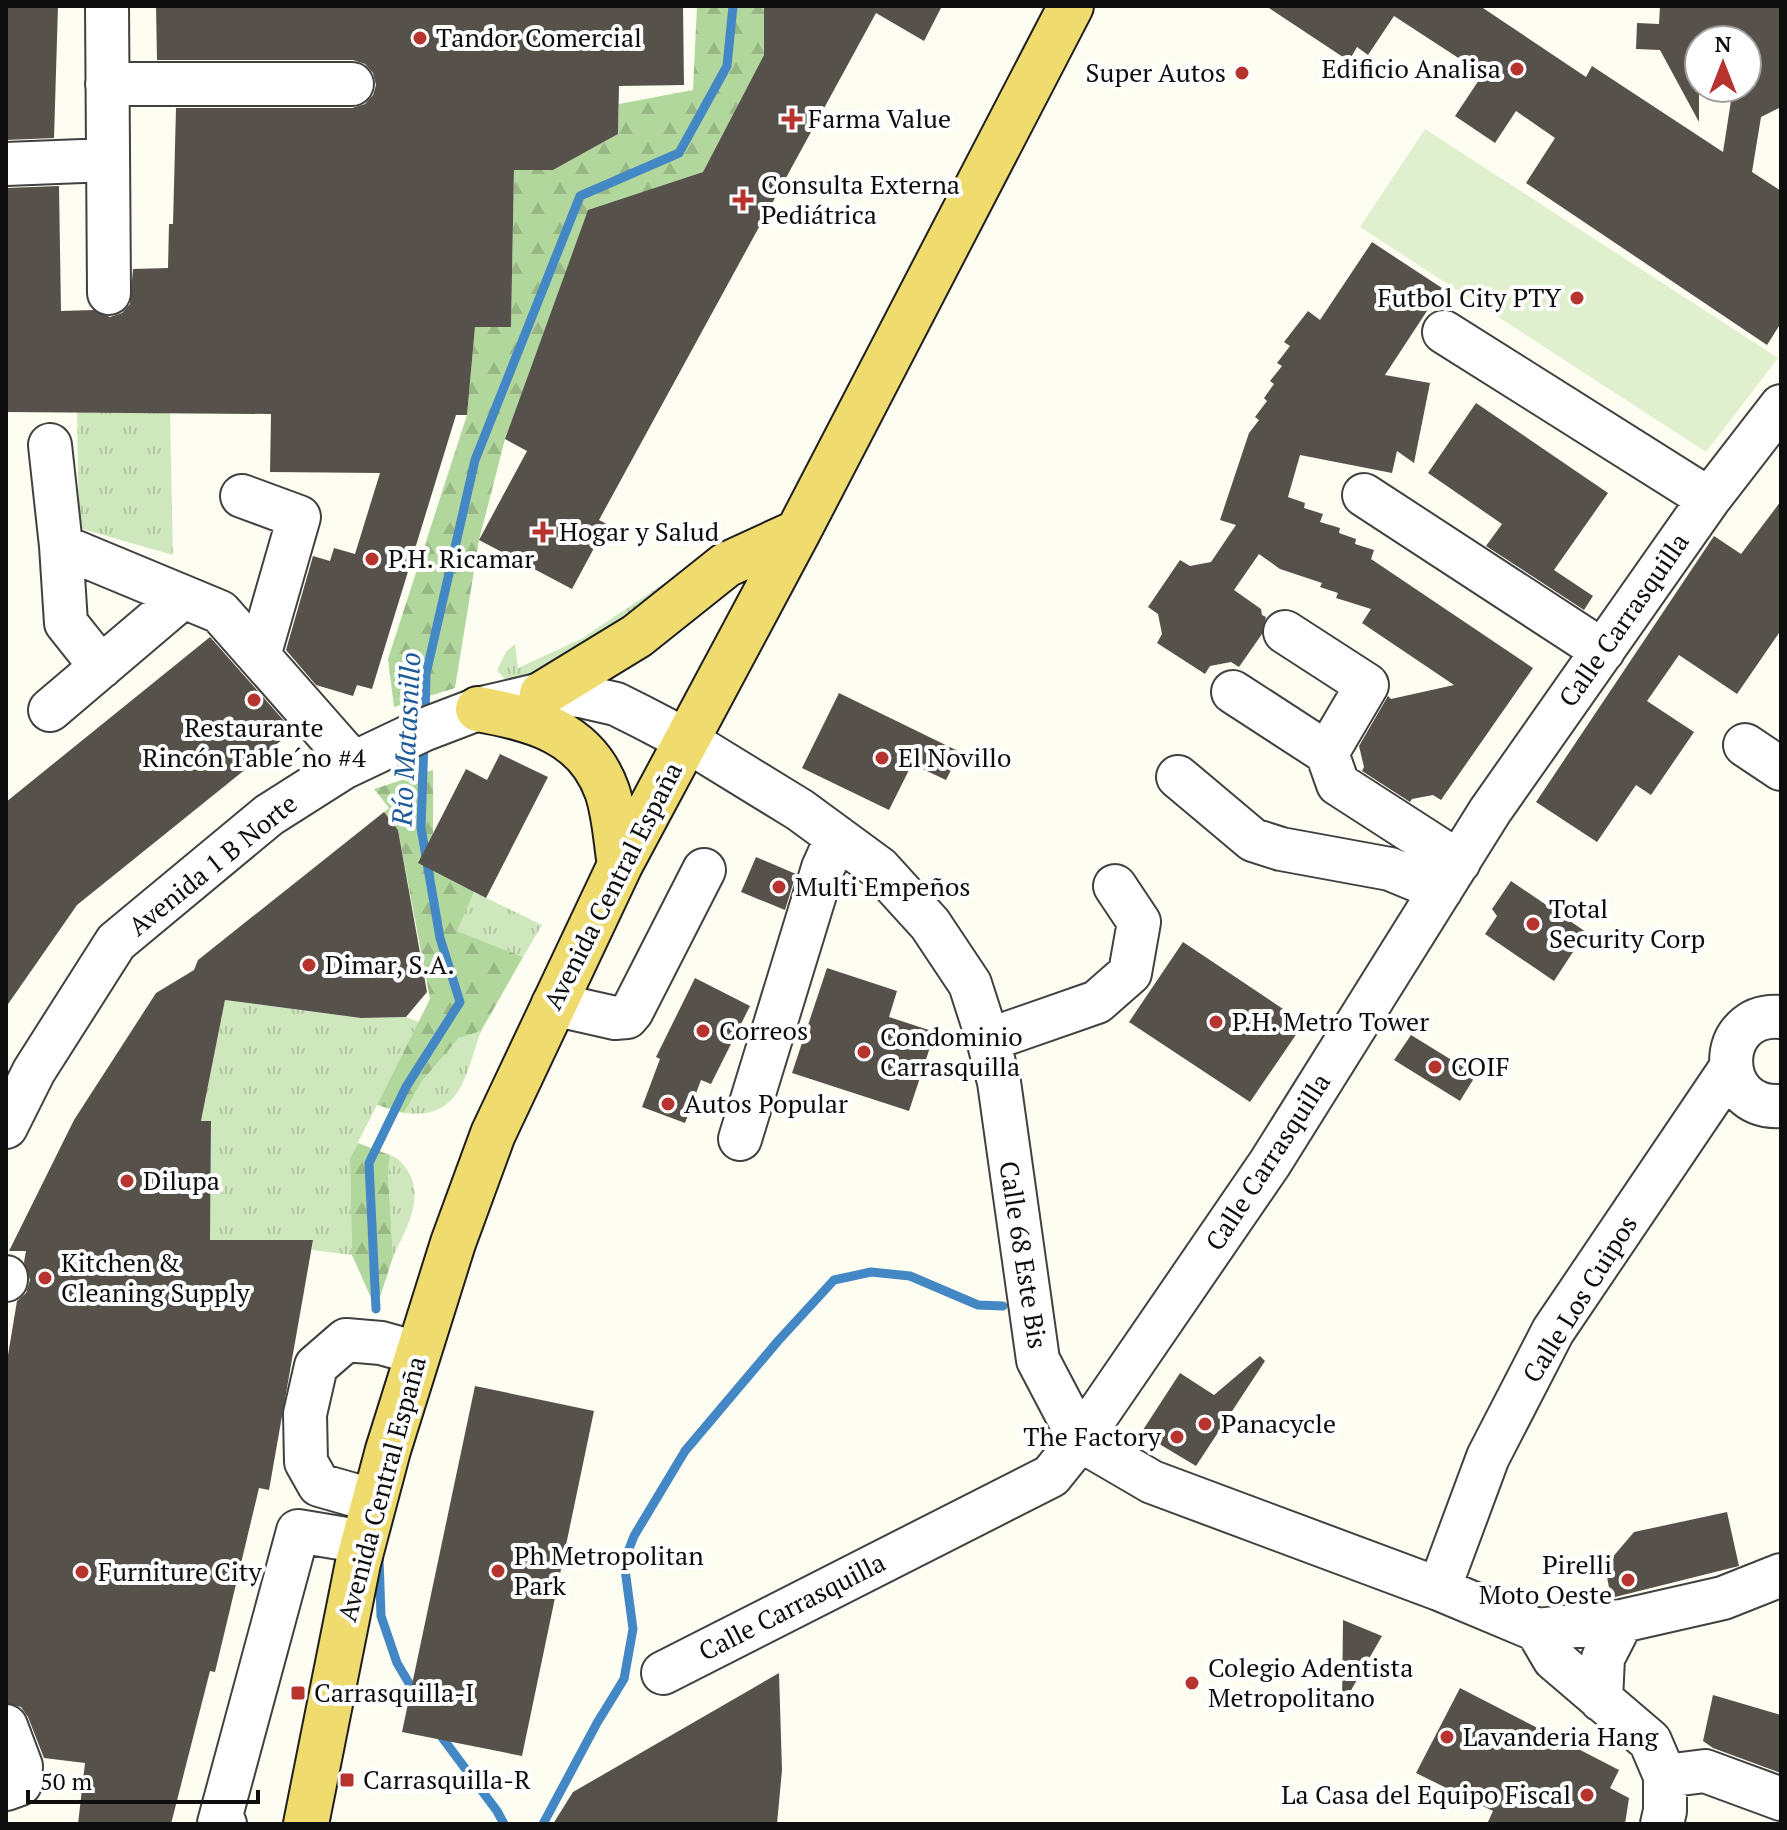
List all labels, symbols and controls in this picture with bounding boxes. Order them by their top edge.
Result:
place label: Tandor Comercial [436,20,642,54]
north arrow [1683,24,1763,104]
marker: Tandor Comercial [411,29,429,47]
text: N [1715,29,1732,58]
place label: Edificio Analisa [1321,51,1501,85]
place label: Super Autos [1086,55,1226,89]
marker: Edificio Analisa [1508,60,1526,78]
marker: Super Autos [1233,64,1251,82]
place label: Farma Value [808,101,951,135]
marker: Farma Value [783,110,801,128]
place label: Consulta Externa Pediátrica [761,167,960,231]
marker: Consulta Externa Pediátrica [732,189,754,211]
place label: Futbol City PTY [1378,280,1561,314]
marker: Futbol City PTY [1568,289,1586,307]
place label: Hogar y Salud [559,514,719,548]
marker: Hogar y Salud [534,523,552,541]
street label: Calle Carrasquilla [1550,526,1696,713]
place label: P.H. Ricamar [388,541,534,575]
marker: P.H. Ricamar [363,550,381,568]
water label: Río Matasnillo [382,651,429,828]
marker: Restaurante Rincón Table´no #4 [245,691,263,709]
place label: Restaurante Rincón Table´no #4 [142,710,366,774]
place label: El Novillo [898,740,1011,774]
marker: El Novillo [873,749,891,767]
street label: Avenida Central España [535,756,689,1015]
street label: Avenida 1 B Norte [121,786,304,943]
place label: Multi Empeños [795,869,971,903]
marker: Multi Empeños [770,878,788,896]
place label: Total Security Corp [1549,891,1705,955]
marker: Total Security Corp [1524,915,1542,933]
place label: Dimar, S.A. [325,947,455,981]
marker: Dimar, S.A. [300,956,318,974]
place label: P.H. Metro Tower [1232,1004,1429,1038]
place label: Correos [719,1013,808,1047]
marker: P.H. Metro Tower [1207,1013,1225,1031]
place label: Condominio Carrasquilla [880,1019,1023,1083]
marker: Correos [694,1022,712,1040]
marker: Condominio Carrasquilla [855,1043,873,1061]
place label: COIF [1451,1049,1510,1083]
marker: COIF [1426,1058,1444,1076]
street label: Calle Carrasquilla [1197,1066,1337,1257]
place label: Autos Popular [684,1086,848,1120]
marker: Autos Popular [659,1095,677,1113]
street label: Calle 68 Este Bis [992,1159,1056,1351]
place label: Dilupa [143,1163,220,1197]
marker: Dilupa [118,1172,136,1190]
street label: Calle Los Cuipos [1514,1208,1644,1388]
place label: Kitchen & Cleaning Supply [61,1245,251,1309]
marker: Kitchen & Cleaning Supply [36,1269,54,1287]
street label: Avenida Central España [329,1352,433,1625]
place label: Panacycle [1221,1406,1336,1440]
marker: Panacycle [1196,1415,1214,1433]
place label: The Factory [1023,1419,1162,1453]
marker: The Factory [1168,1428,1186,1446]
place label: Ph Metropolitan Park [514,1538,704,1602]
street label: Calle Carrasquilla [693,1544,891,1668]
place label: Pirelli Moto Oeste [1479,1547,1612,1611]
place label: Furniture City [98,1554,262,1588]
marker: Ph Metropolitan Park [489,1562,507,1580]
marker: Furniture City [73,1563,91,1581]
marker: Pirelli Moto Oeste [1619,1571,1637,1589]
place label: Colegio Adentista Metropolitano [1208,1650,1413,1714]
marker: Colegio Adentista Metropolitano [1183,1674,1201,1692]
place label: Carrasquilla-I [314,1675,474,1709]
marker: Carrasquilla-I [289,1684,307,1702]
place label: Lavanderia Hang [1463,1719,1658,1753]
marker: Lavanderia Hang [1438,1728,1456,1746]
scale bar [28,1754,258,1804]
place label: Carrasquilla-R [363,1762,531,1796]
text: 50 m [40,1765,92,1797]
marker: Carrasquilla-R [338,1771,356,1789]
place label: La Casa del Equipo Fiscal [1281,1777,1571,1811]
marker: La Casa del Equipo Fiscal [1578,1786,1596,1804]

